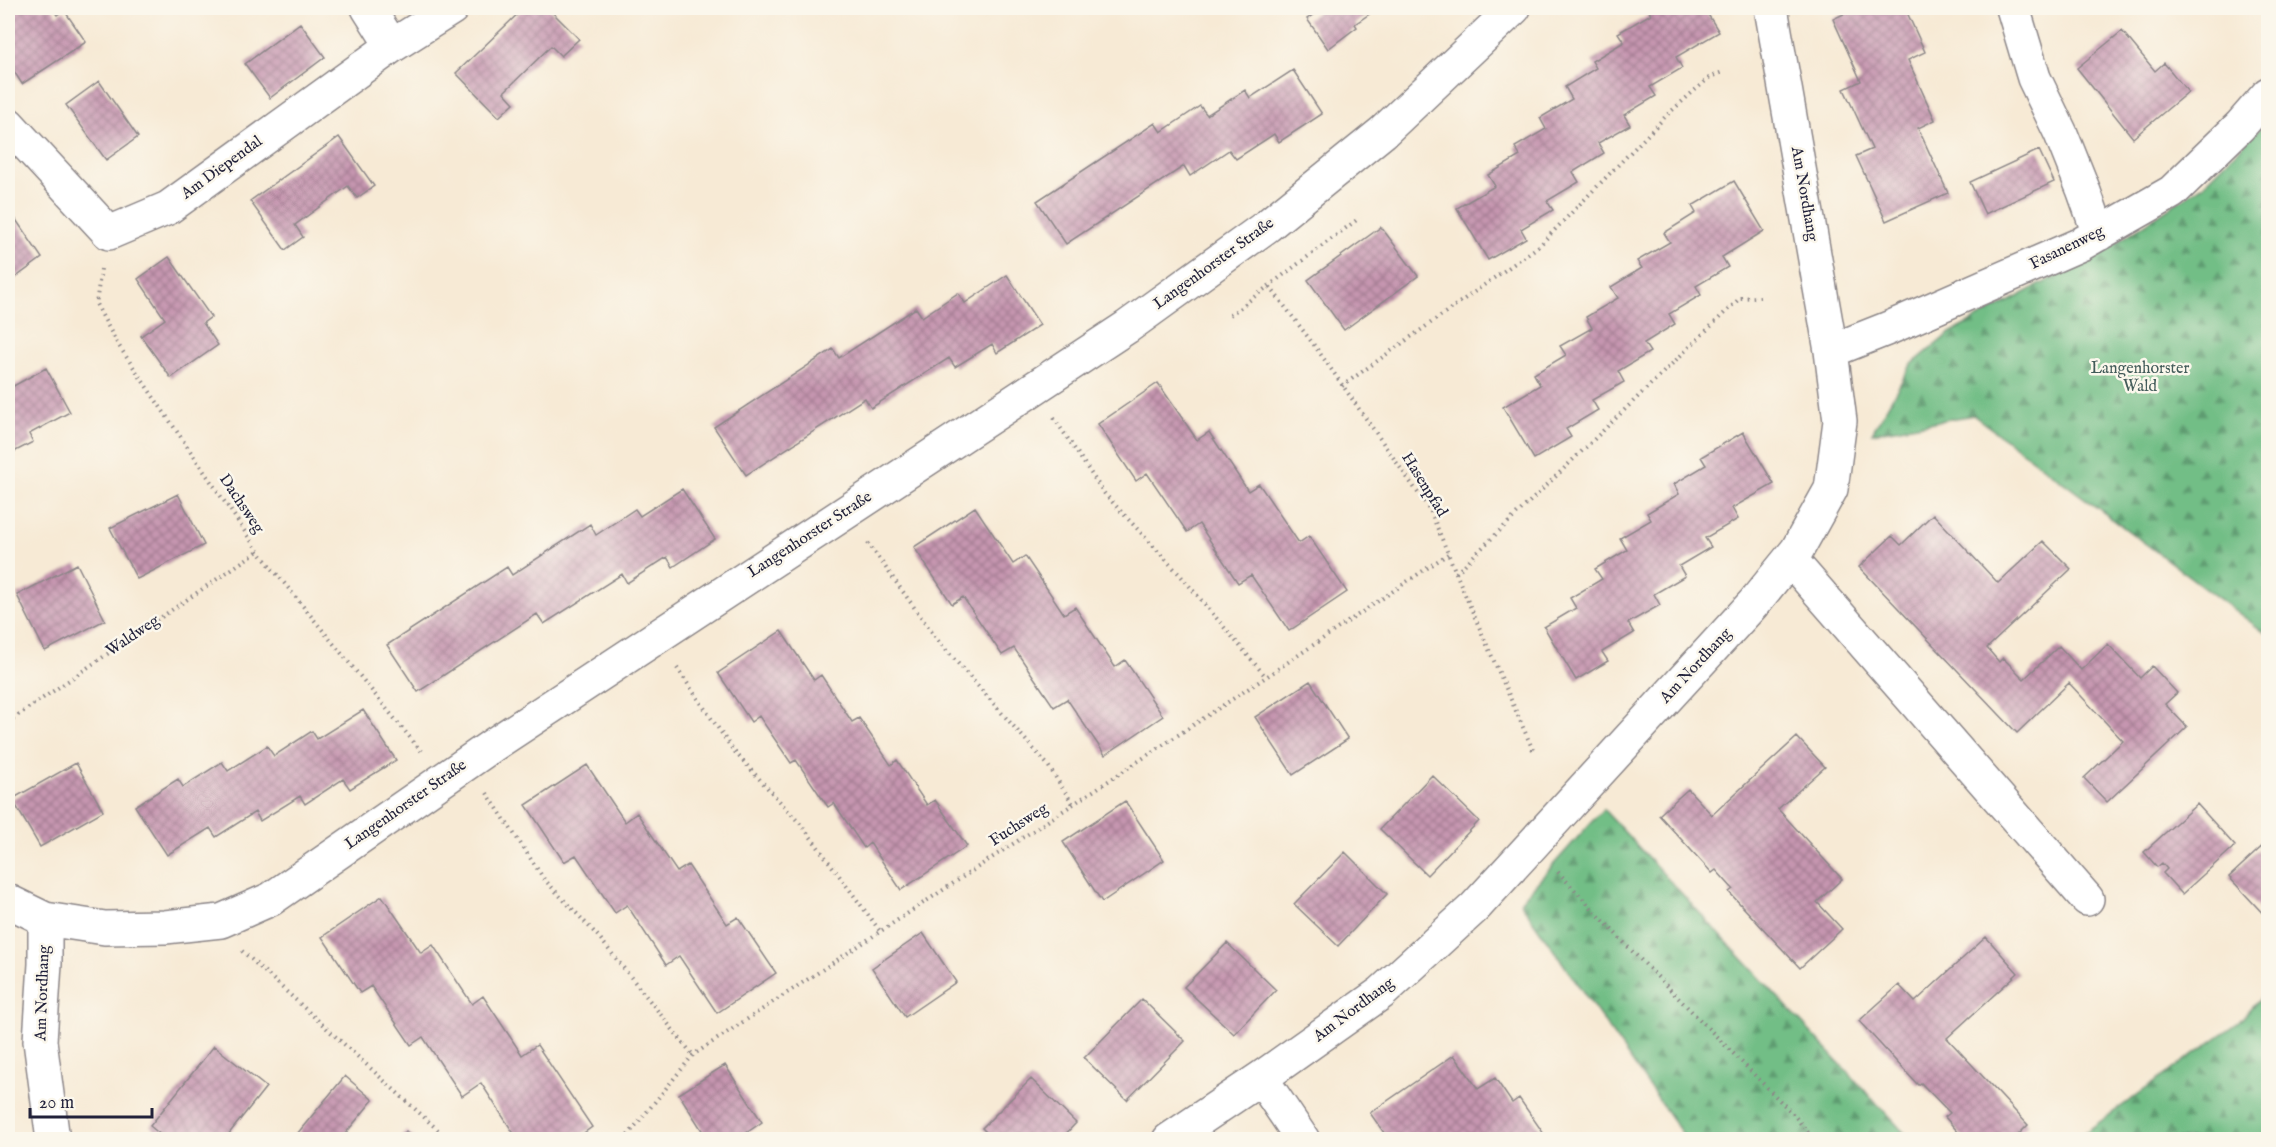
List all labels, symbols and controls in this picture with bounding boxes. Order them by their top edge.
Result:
street label: Am Diependal [177,132,267,205]
street label: Am Nordhang [1786,144,1822,243]
street label: Langenhorster Straße [1150,214,1278,314]
street label: Fasanenweg [2027,221,2108,275]
park label: Langenhorster Wald [2091,359,2189,397]
street label: Hasenpfad [1396,449,1452,521]
street label: Dachsweg [214,471,268,538]
street label: Langenhorster Straße [744,487,876,583]
street label: Waldweg [102,611,164,661]
street label: Am Nordhang [1655,624,1736,709]
street label: Langenhorster Straße [341,755,471,855]
street label: Fuchsweg [986,799,1052,851]
street label: Am Nordhang [31,945,55,1042]
street label: Am Nordhang [1309,973,1398,1047]
scale bar [30,1081,152,1119]
text: 20 m [39,1092,74,1115]

